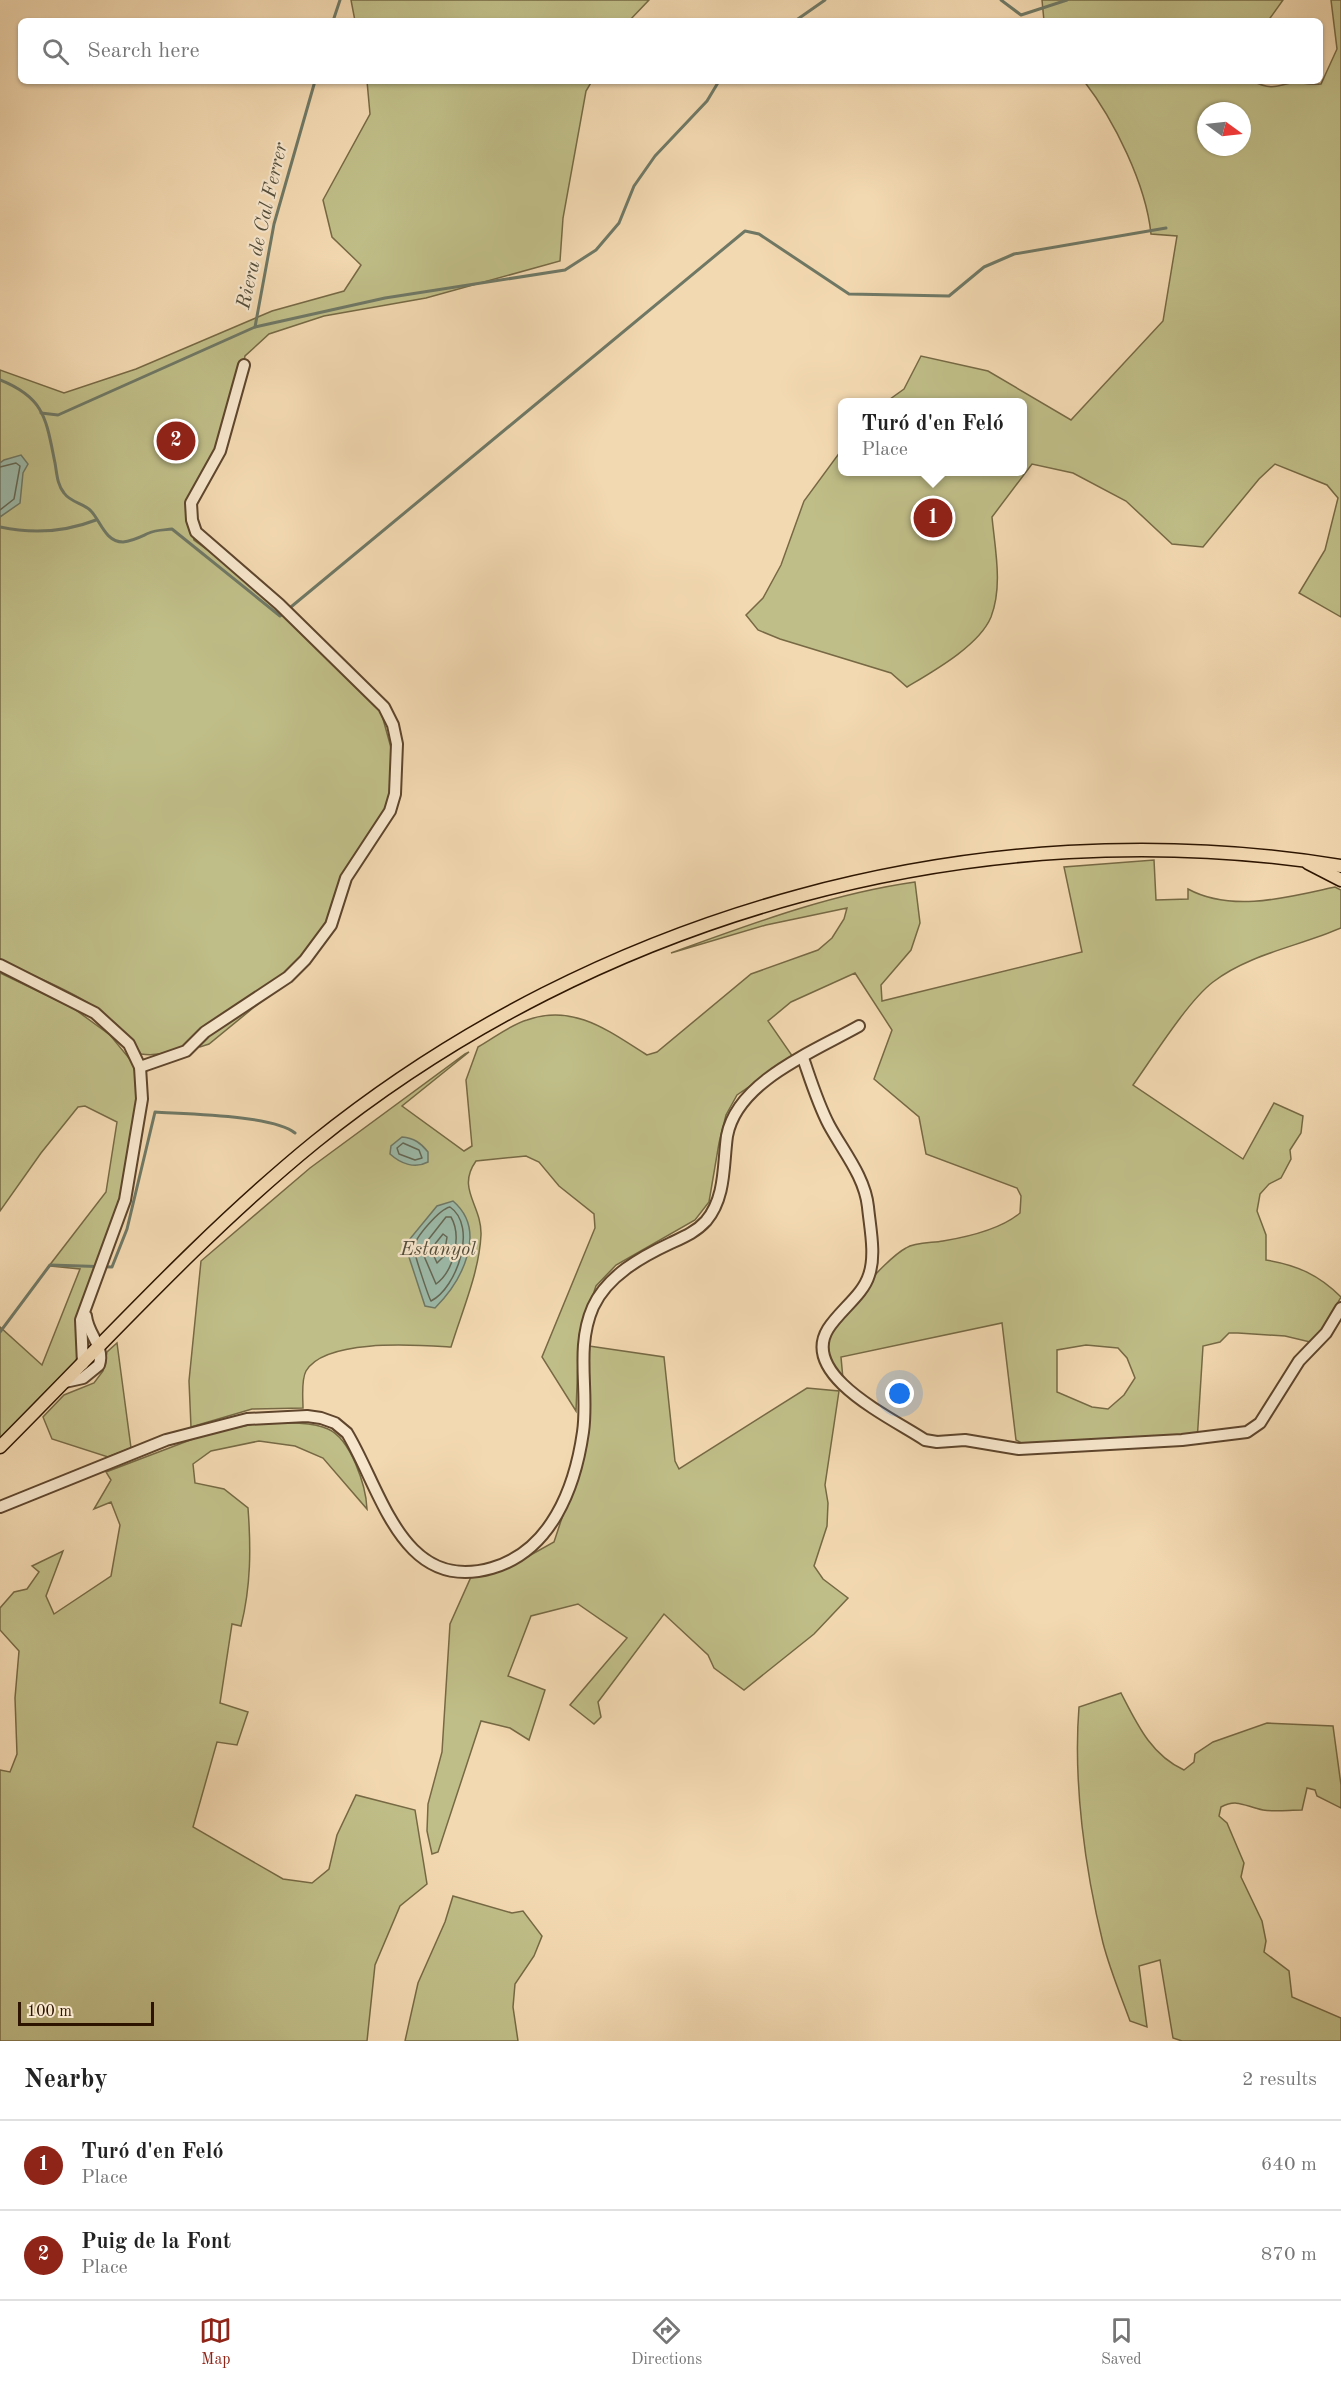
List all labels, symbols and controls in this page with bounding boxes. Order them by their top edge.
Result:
search box [18,18,1323,84]
icon: search [39,35,72,68]
text: Search here [87,40,200,62]
north arrow [1197,102,1251,156]
water label: Riera de Cal Ferrer [234,141,292,312]
popup [838,398,1027,476]
text: Turó d'en Feló [861,413,1004,435]
pin: 2 [156,418,195,464]
text: Place [861,440,908,460]
pin: 1 [914,496,952,540]
water label: Estanyol [399,1240,476,1260]
your location [885,1379,914,1408]
scale bar [18,1999,154,2026]
text: 100 m [27,2004,72,2020]
text: Nearby [24,2067,108,2093]
text: 2 results [1242,2070,1317,2090]
text: Turó d'en Feló [81,2141,224,2163]
text: 1 [38,2155,49,2175]
text: 640 m [1261,2155,1317,2175]
text: Place [81,2168,128,2188]
text: Puig de la Font [81,2231,231,2253]
text: 2 [38,2245,49,2265]
text: 870 m [1261,2245,1317,2265]
text: Place [81,2258,128,2278]
tab: Map [199,2314,232,2370]
tab: Directions [631,2314,702,2370]
tab: Saved [1101,2314,1142,2370]

